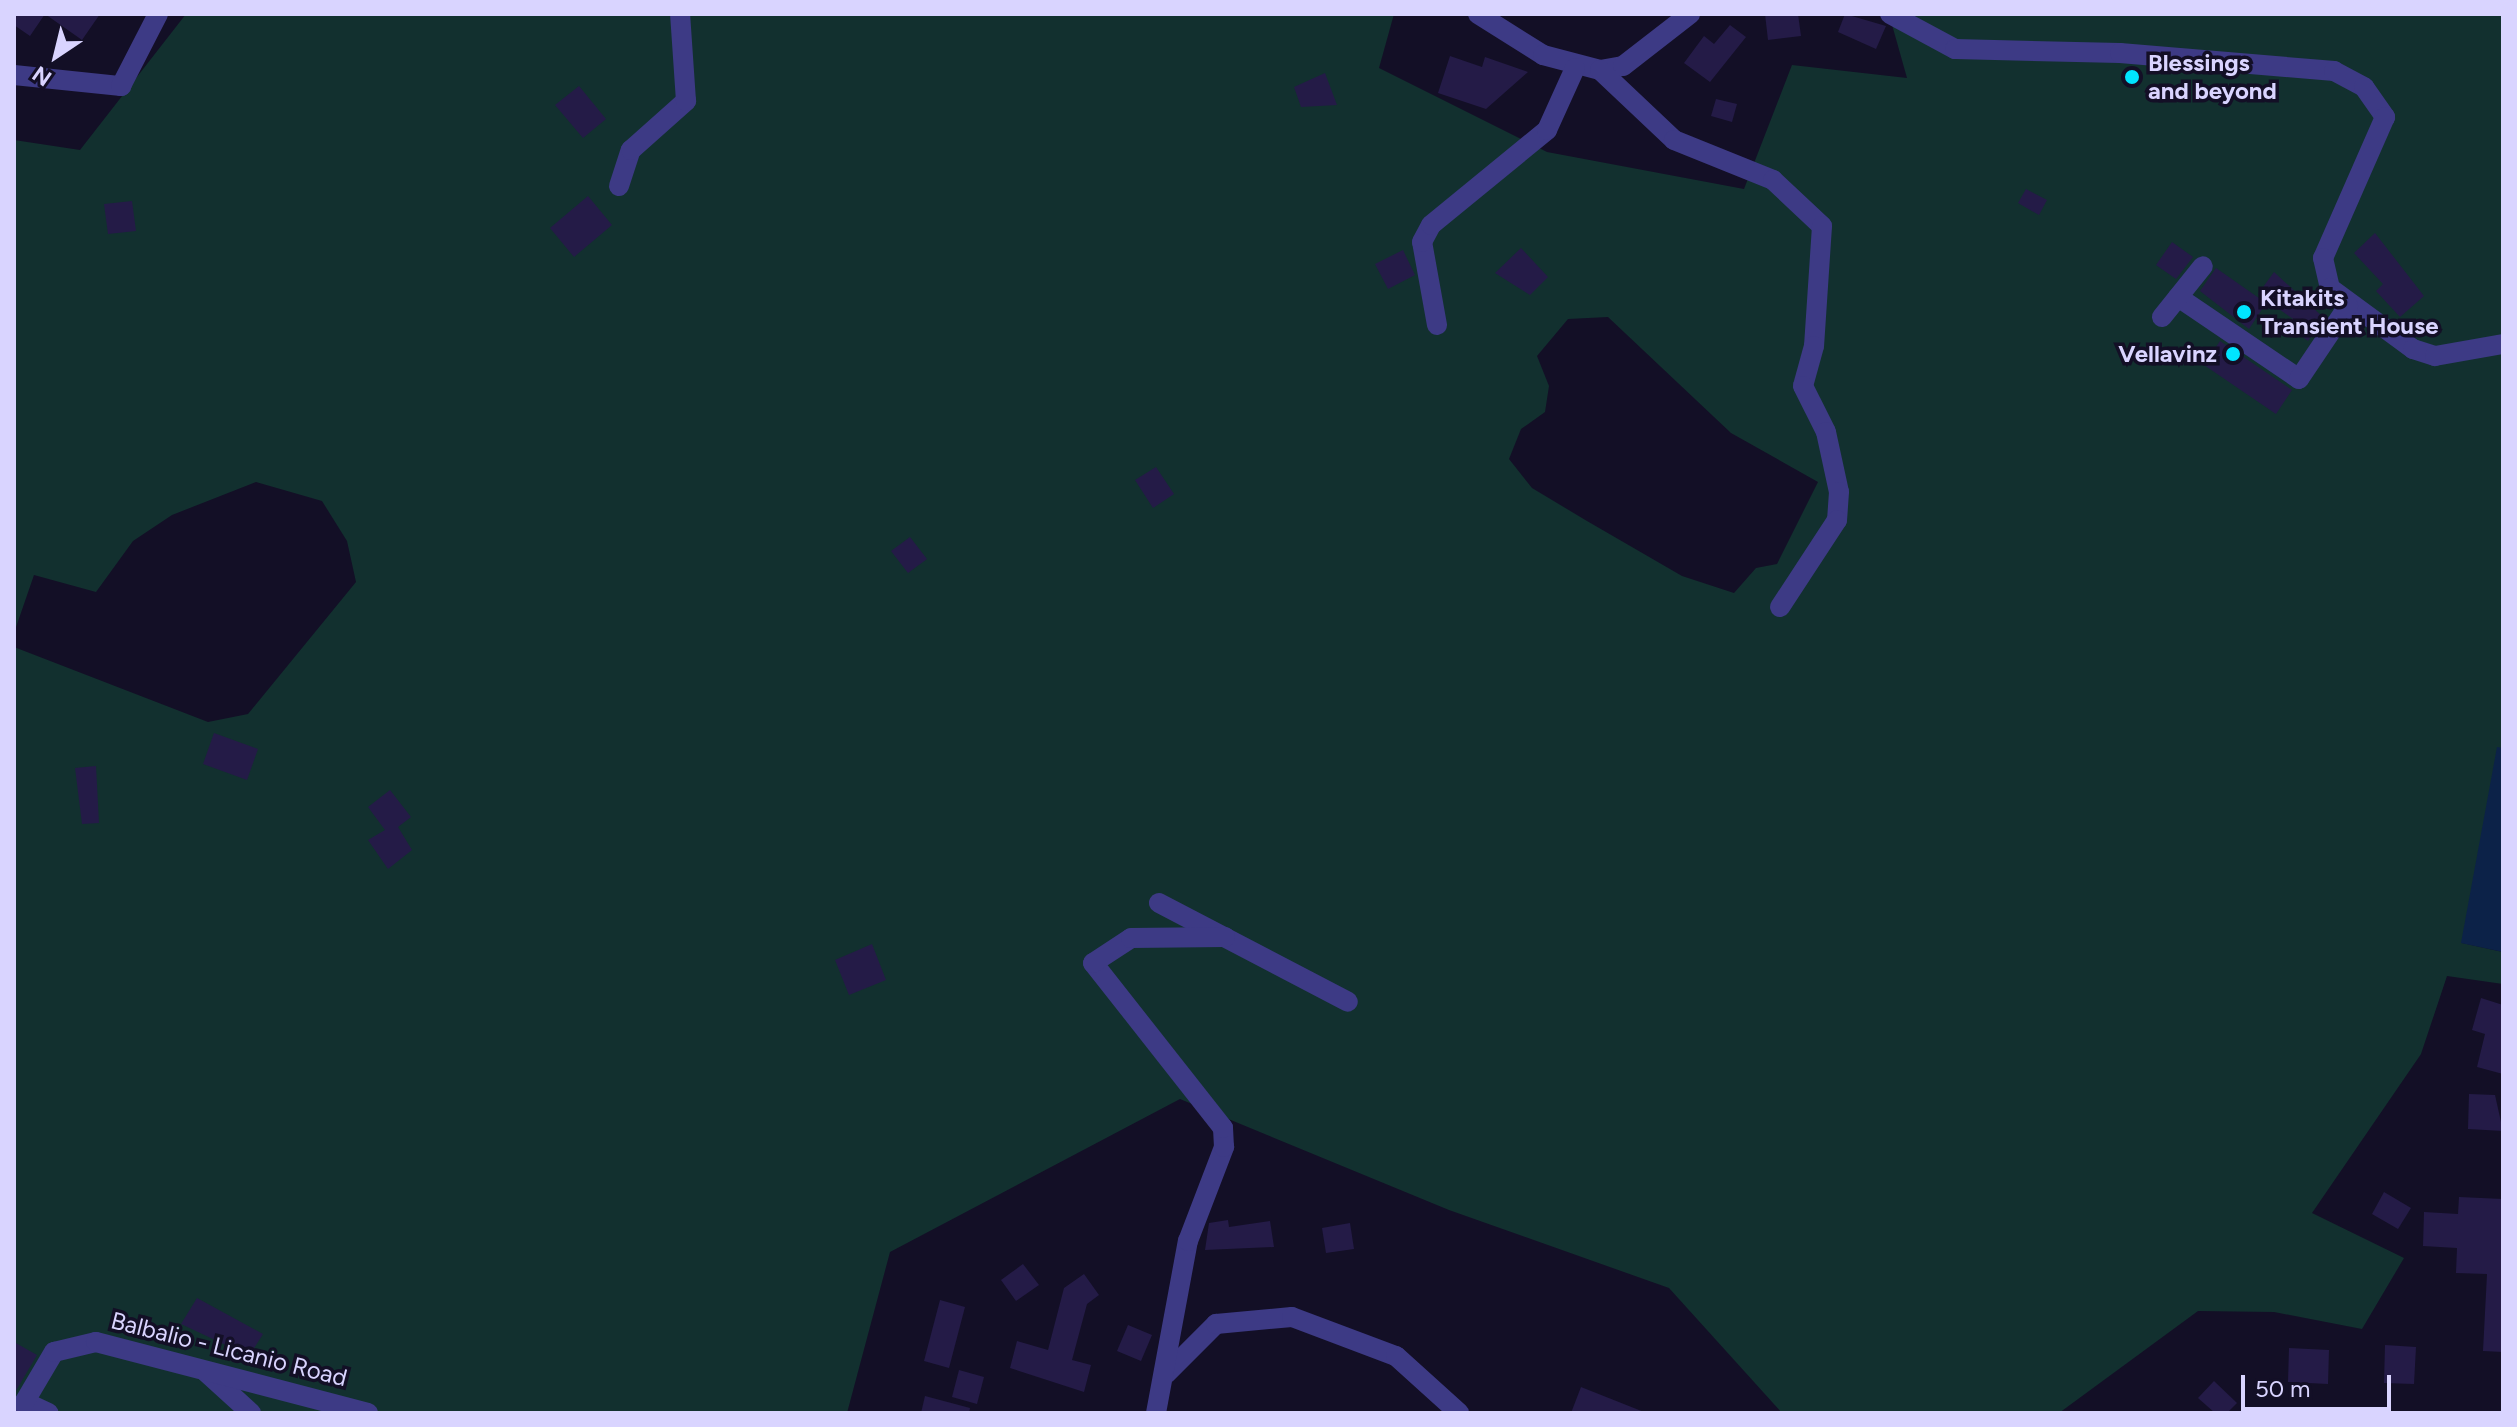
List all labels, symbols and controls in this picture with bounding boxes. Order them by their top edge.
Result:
north arrow [16,16,96,96]
place label: Blessings and beyond [2148,49,2277,105]
text: N [27,60,57,92]
marker: Blessings and beyond [2123,68,2141,86]
place label: Kitakits Transient House [2260,284,2438,340]
marker: Kitakits Transient House [2235,303,2253,321]
place label: Vellavinz [2118,340,2217,368]
marker: Vellavinz [2224,345,2242,363]
street label: Balbalio - Licanio Road [108,1306,350,1392]
scale bar [2245,1359,2395,1409]
text: 50 m [2255,1374,2311,1403]

